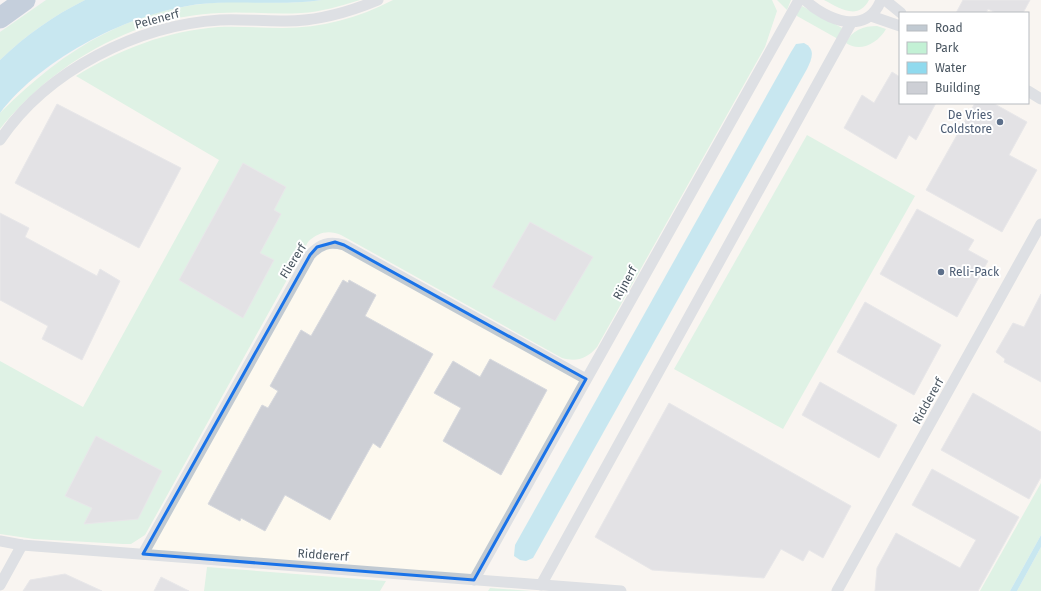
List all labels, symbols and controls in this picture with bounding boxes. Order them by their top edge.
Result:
street label: Pelenerf [133,6,182,32]
legend [899,12,1029,104]
text: Road [935,21,963,35]
text: Park [935,41,959,55]
text: Water [935,61,967,75]
text: Building [935,81,981,95]
place label: De Vries Coldstore [940,108,992,136]
marker: De Vries Coldstore [995,117,1005,127]
street label: Fliererf [277,240,310,281]
street label: Rijnerf [610,263,640,302]
place label: Reli-Pack [949,265,1000,279]
marker: Reli-Pack [936,267,946,277]
street label: Riddererf [910,374,947,427]
street label: Riddererf [297,546,350,564]

